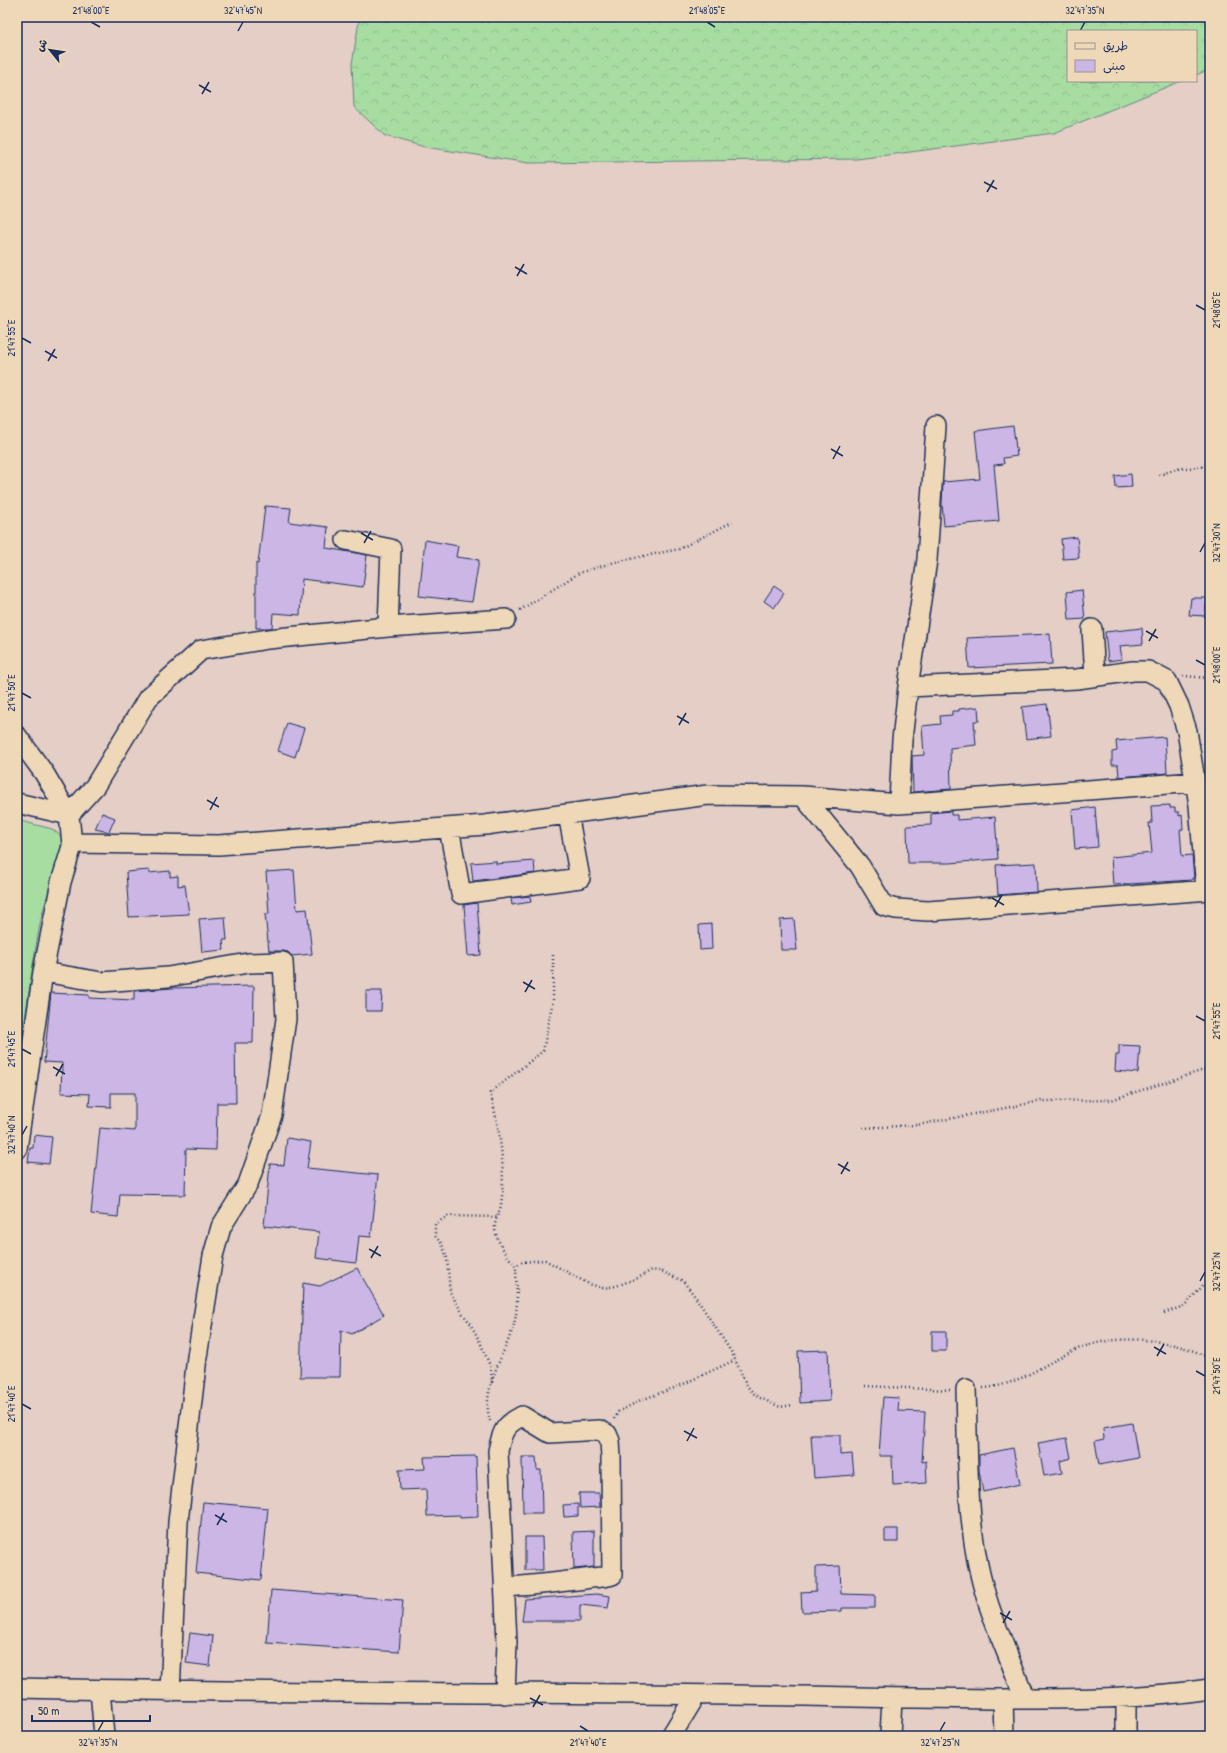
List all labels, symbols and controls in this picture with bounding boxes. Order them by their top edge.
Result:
text: 21°48'00"E [73,4,110,17]
text: 32°47'45"N [224,4,262,17]
text: 21°48'05"E [689,4,726,17]
text: 32°47'35"N [1066,4,1104,17]
north arrow [30,30,70,70]
legend [1067,30,1197,82]
text: ش [32,36,50,54]
text: طريق [1103,37,1128,54]
text: مبنى [1103,57,1126,74]
text: 21°48'05"E [1210,291,1223,328]
text: 21°47'55"E [5,319,18,356]
text: 32°47'30"N [1210,523,1223,563]
text: 21°48'00"E [1210,646,1223,683]
text: 21°47'50"E [5,674,18,712]
text: 21°47'55"E [1210,1002,1223,1039]
text: 21°47'45"E [5,1030,18,1067]
text: 32°47'40"N [5,1116,18,1154]
text: 32°47'25"N [1210,1252,1223,1292]
text: 21°47'50"E [1210,1357,1223,1395]
text: 21°47'40"E [5,1385,18,1422]
scale bar [32,1697,150,1723]
text: 50 m [38,1702,59,1719]
text: 32°47'35"N [79,1736,117,1749]
text: 21°47'40"E [570,1736,607,1749]
text: 32°47'25"N [920,1736,960,1749]

